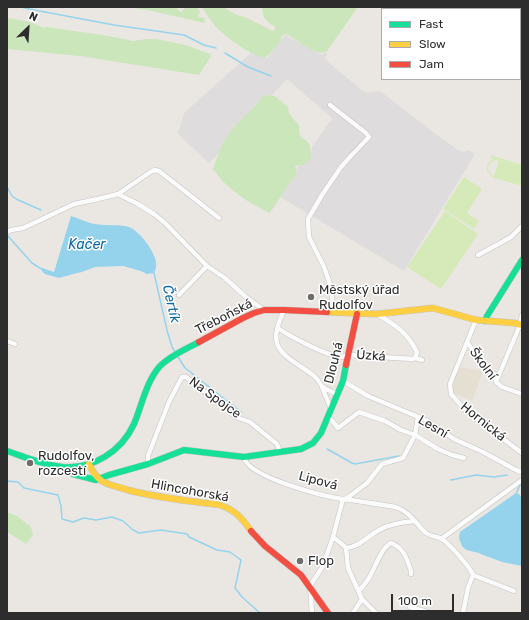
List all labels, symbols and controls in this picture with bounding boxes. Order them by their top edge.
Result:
north arrow [8,8,48,48]
legend [381,8,521,80]
text: N [27,9,40,24]
text: Fast [419,17,443,31]
text: Slow [419,37,446,51]
text: Jam [419,57,444,71]
water label: Kačer [68,237,106,253]
place label: Městský úřad Rudolfov [319,282,400,313]
water label: Čertík [158,283,184,325]
marker: Městský úřad Rudolfov [306,292,316,302]
street label: Třeboňská [193,296,255,338]
street label: Dlouhá [321,340,347,386]
street label: Školní [466,345,500,383]
street label: Úzká [356,347,386,365]
street label: Na Spojce [186,374,244,422]
street label: Hornická [457,399,509,445]
street label: Lesní [415,412,451,442]
place label: Rudolfov, rozcestí [38,448,95,479]
marker: Rudolfov, rozcestí [25,458,35,468]
street label: Lipová [297,468,339,494]
street label: Hlincohorská [150,476,230,506]
place label: Flop [308,553,334,569]
marker: Flop [295,556,305,566]
scale bar [393,586,456,612]
text: 100 m [398,594,432,608]

